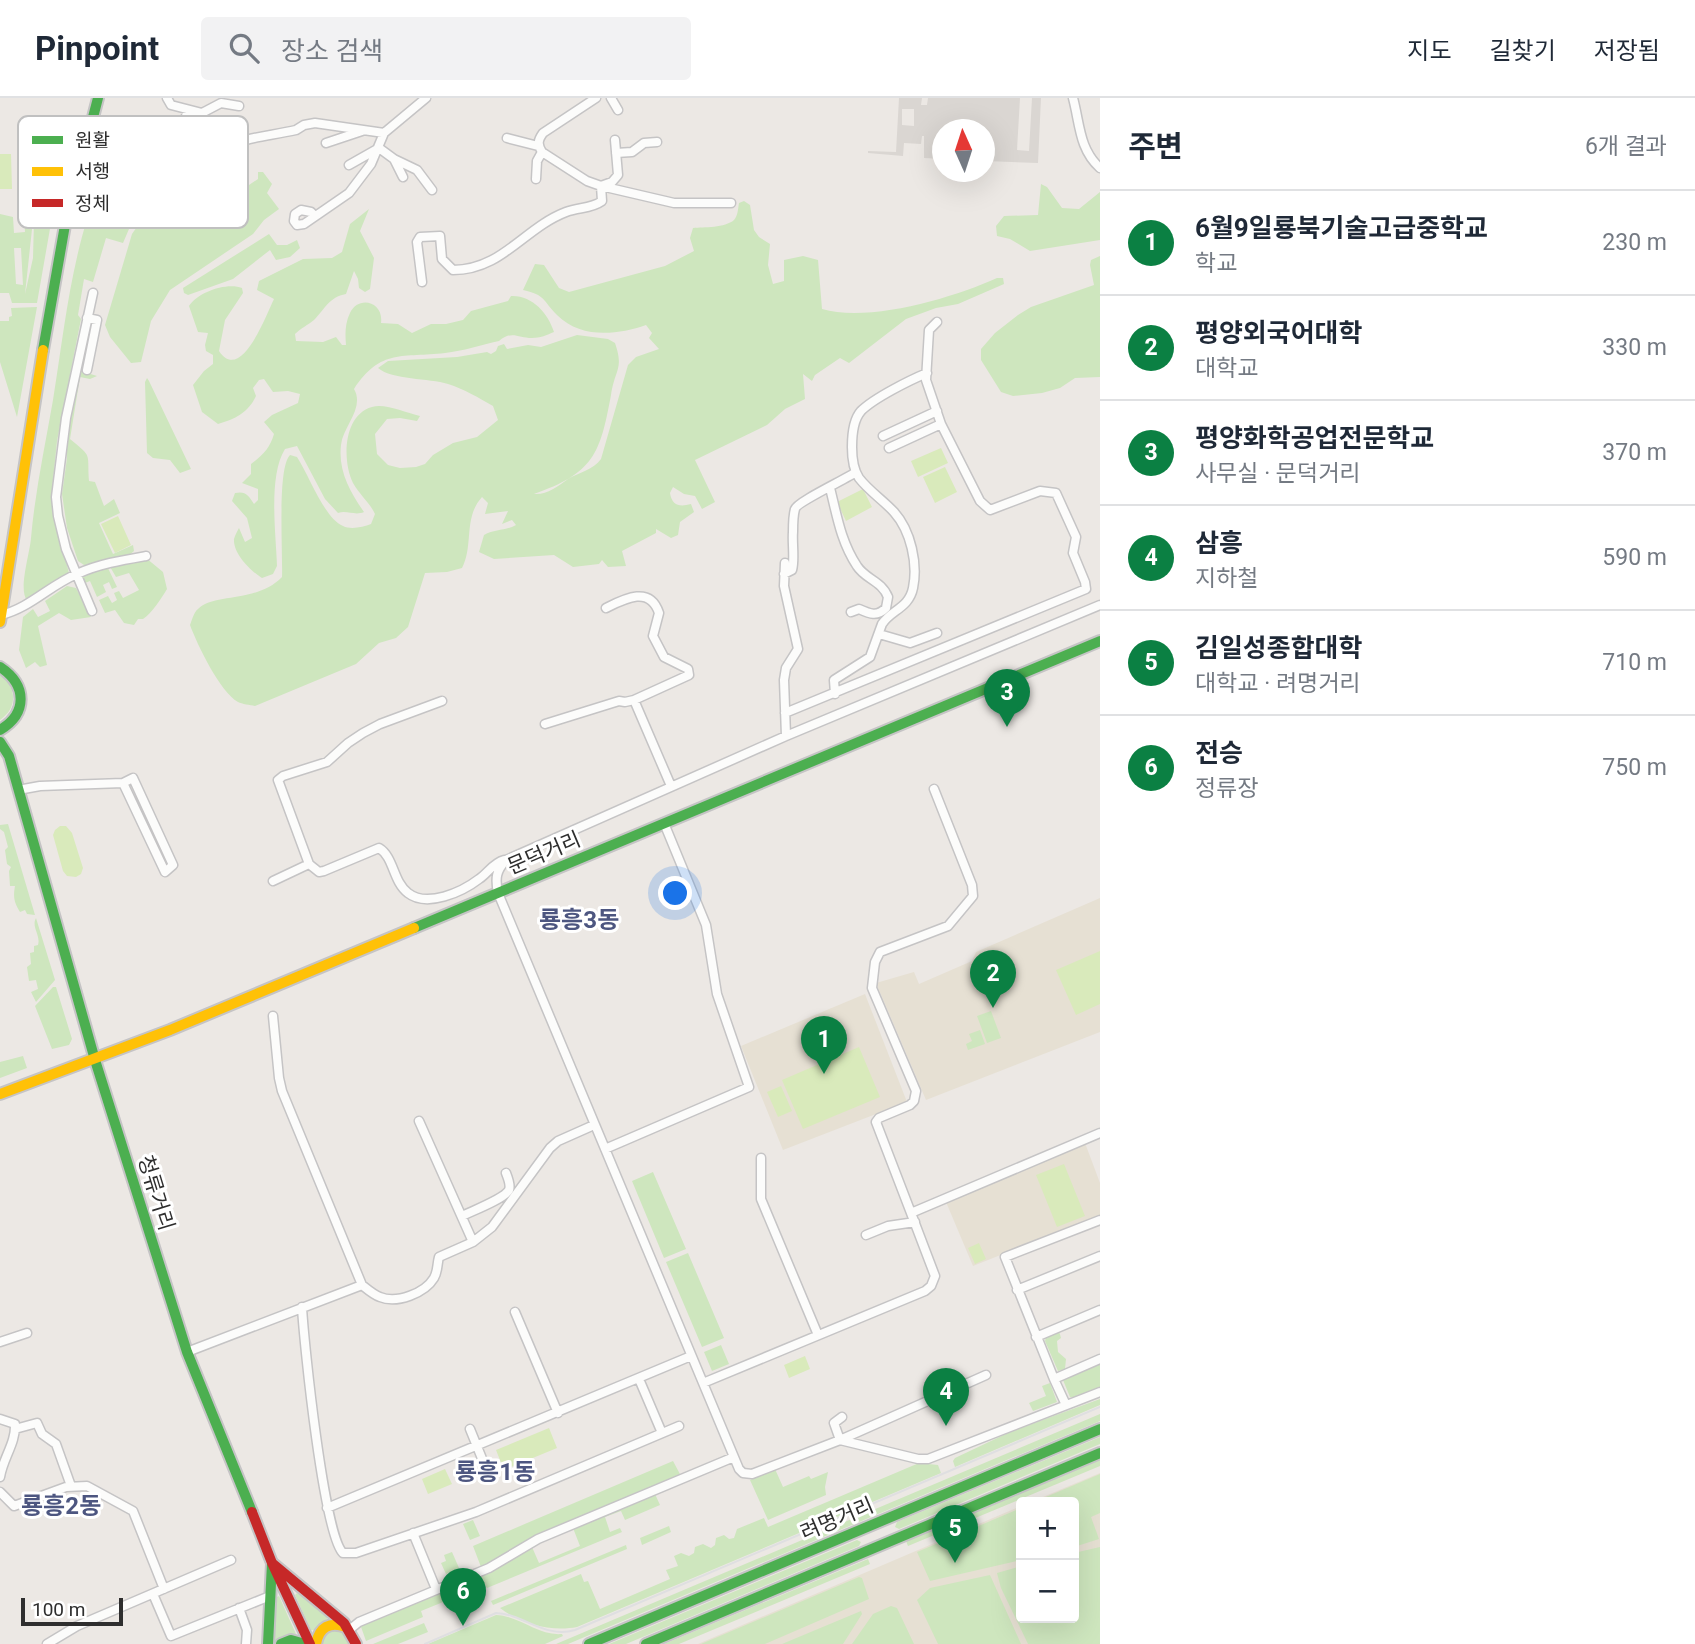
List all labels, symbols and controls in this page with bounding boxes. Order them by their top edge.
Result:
search box [201,17,691,80]
text: Pinpoint [35,29,159,68]
icon: search [225,29,263,67]
text: 장소 검색 [281,36,383,66]
text: 지도 [1407,37,1452,65]
text: 길찾기 [1490,37,1556,65]
text: 저장됨 [1594,37,1660,65]
legend [18,116,248,228]
north arrow [932,119,995,182]
text: 원활 [75,129,110,152]
text: 주변 [1128,129,1183,164]
text: 6개 결과 [1585,133,1667,160]
text: 서행 [75,160,110,183]
text: 정체 [75,192,110,215]
text: 6월9일룡북기술고급중학교 [1195,213,1488,243]
text: 1 [1144,229,1158,256]
text: 230 m [1602,229,1667,256]
text: 학교 [1195,250,1237,277]
text: 평양외국어대학 [1195,318,1362,348]
text: 2 [1144,334,1158,361]
text: 330 m [1602,334,1667,361]
text: 대학교 [1195,355,1258,382]
text: 평양화학공업전문학교 [1195,423,1434,453]
text: 3 [1144,439,1158,466]
text: 370 m [1602,439,1667,466]
text: 사무실 · 문덕거리 [1195,460,1361,487]
text: 삼흥 [1195,528,1243,558]
text: 4 [1144,544,1158,571]
text: 590 m [1602,544,1667,571]
text: 지하철 [1195,565,1258,592]
text: 김일성종합대학 [1195,633,1362,663]
text: 5 [1144,649,1158,676]
text: 710 m [1602,649,1667,676]
pin: 3 [984,669,1030,727]
text: 대학교 · 려명거리 [1195,670,1361,697]
text: 전승 [1195,738,1243,768]
text: 6 [1144,754,1158,781]
text: 750 m [1602,754,1667,781]
text: 정류장 [1195,775,1258,802]
street label: 문덕거리 [504,827,584,879]
your location [658,876,692,910]
district label: 룡흥3동 [539,906,619,934]
pin: 2 [970,950,1016,1008]
pin: 1 [801,1016,847,1074]
street label: 청류거리 [133,1153,179,1233]
pin: 4 [923,1368,969,1426]
district label: 룡흥1동 [455,1458,535,1486]
district label: 룡흥2동 [21,1492,101,1520]
street label: 려명거리 [797,1493,877,1545]
map controls [1016,1497,1079,1623]
button: + [1016,1497,1079,1560]
pin: 5 [932,1505,978,1563]
button: − [1016,1560,1079,1623]
pin: 6 [440,1568,486,1626]
scale bar [21,1595,122,1627]
text: 100 m [32,1598,85,1621]

